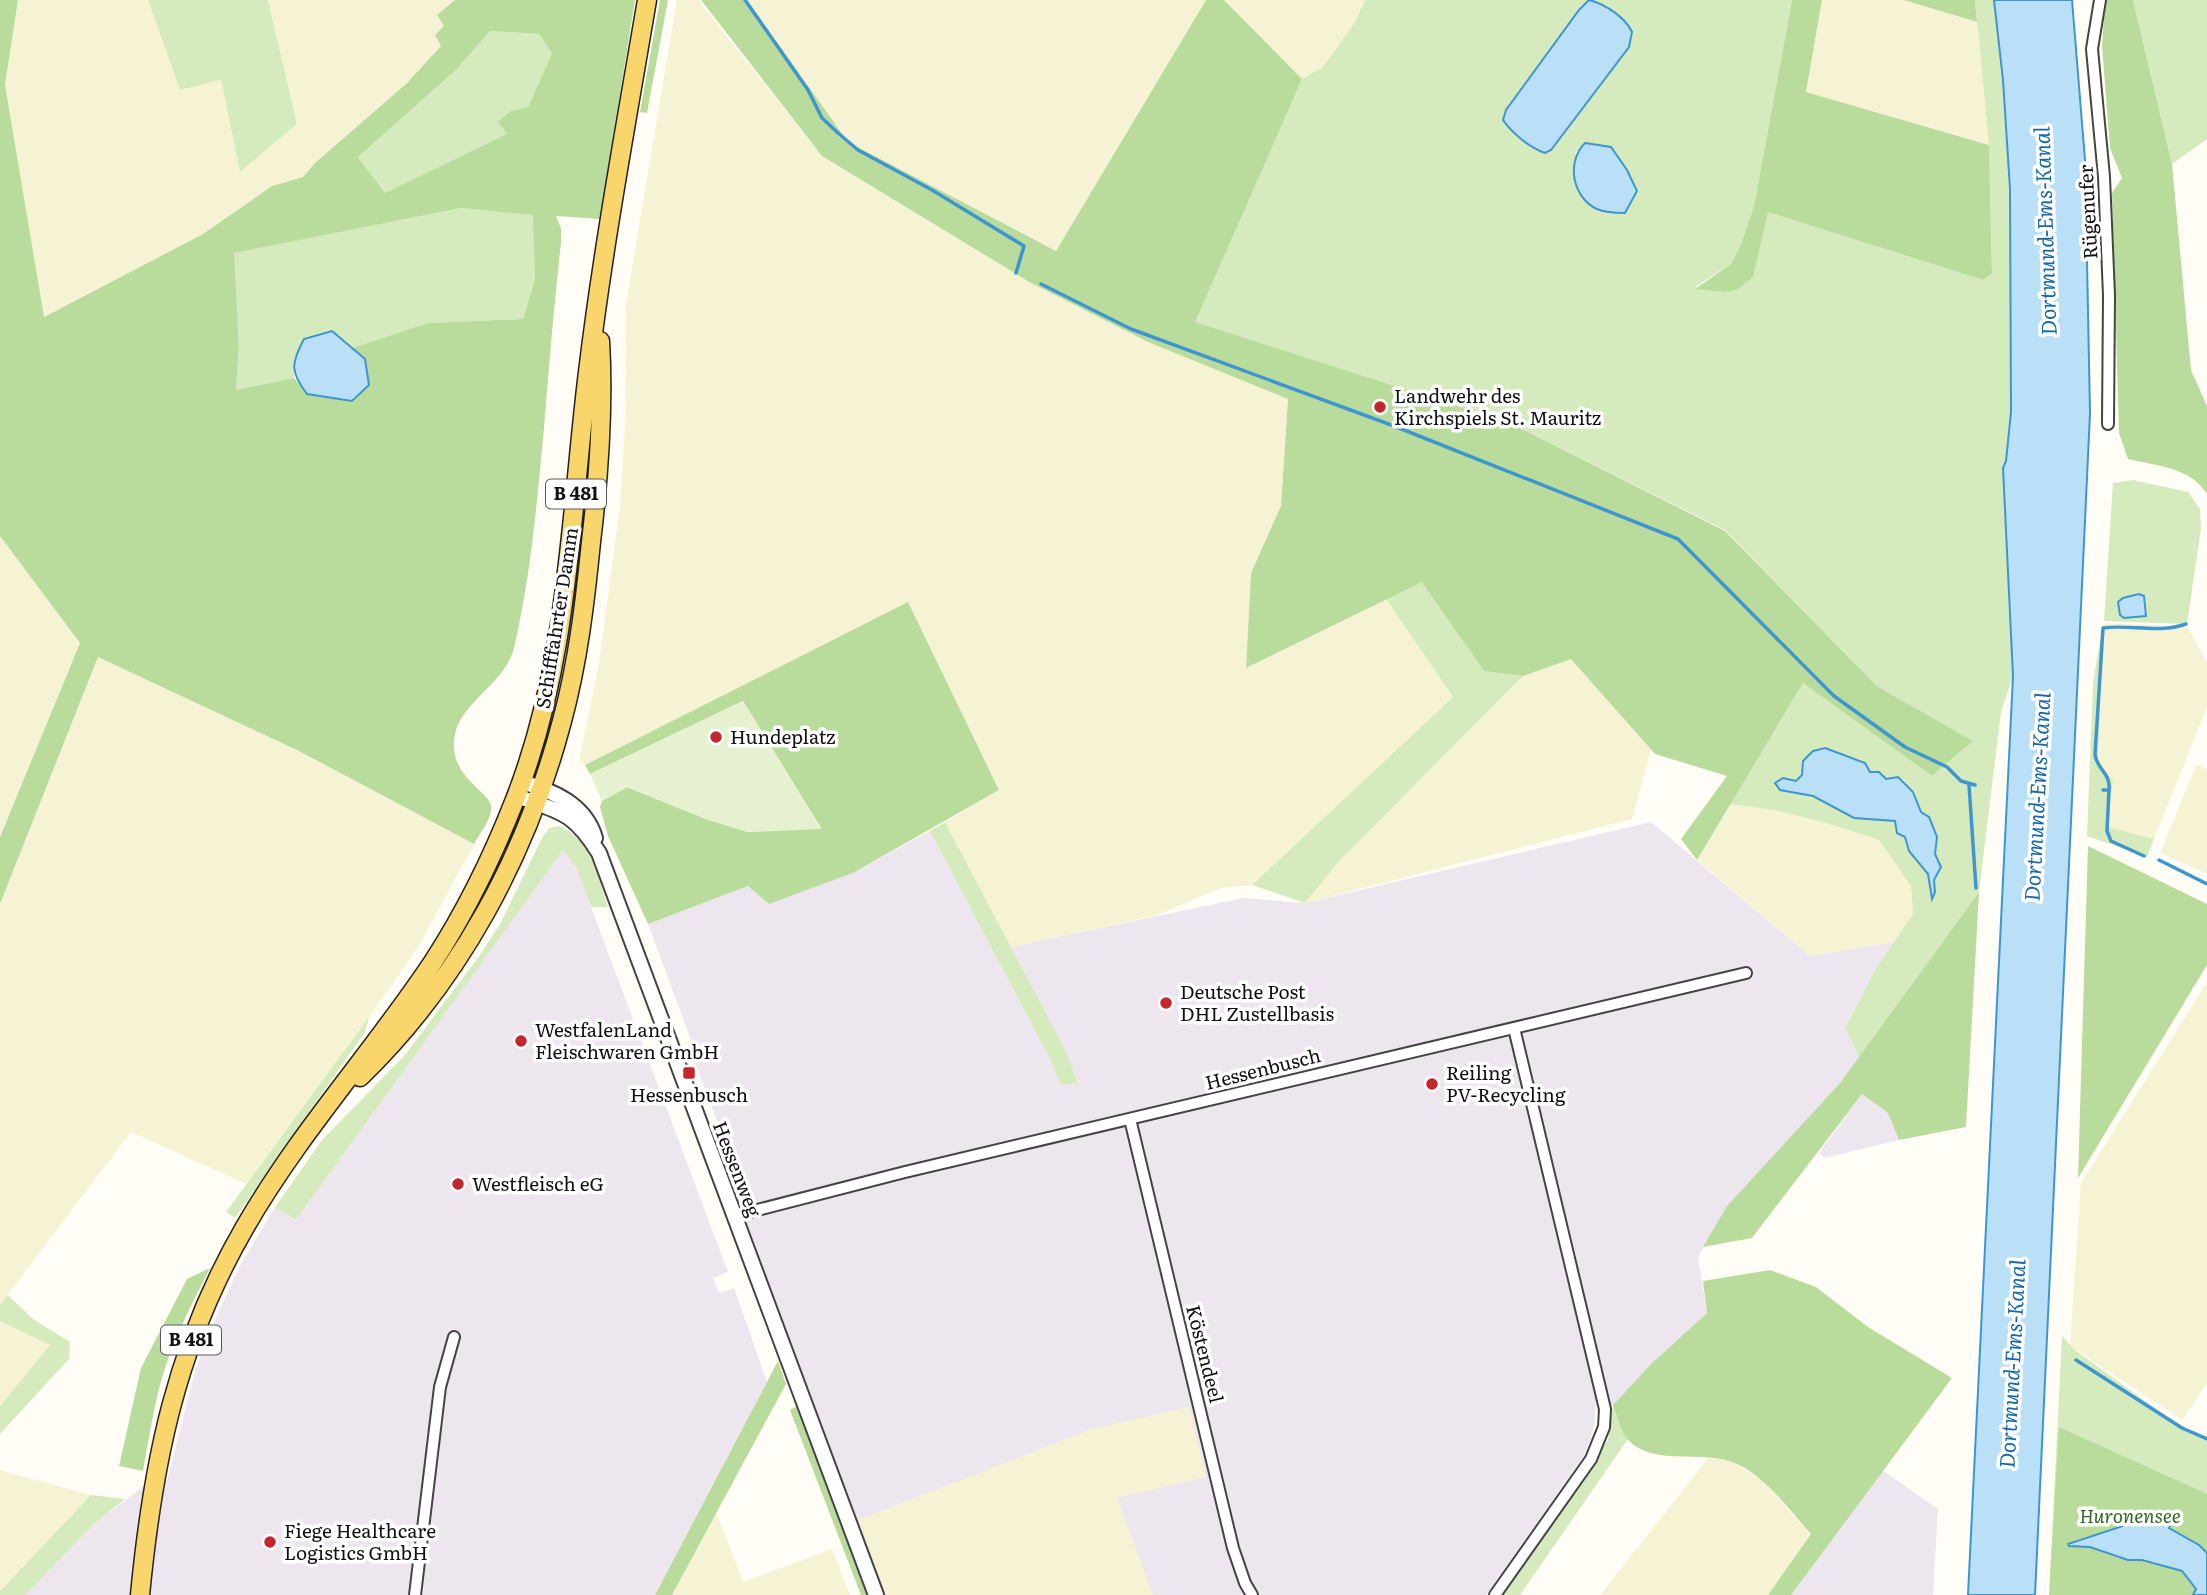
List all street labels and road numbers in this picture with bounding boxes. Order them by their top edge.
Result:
street label: Rügenufer [2071,164,2103,260]
road number: B 481 [546,480,606,508]
street label: Schifffahrter Damm [528,525,584,711]
street label: Hessenbusch [1202,1040,1323,1096]
street label: Hessenweg [707,1117,769,1221]
street label: Köstendeel [1180,1302,1232,1406]
road number: B 481 [161,1325,221,1354]

